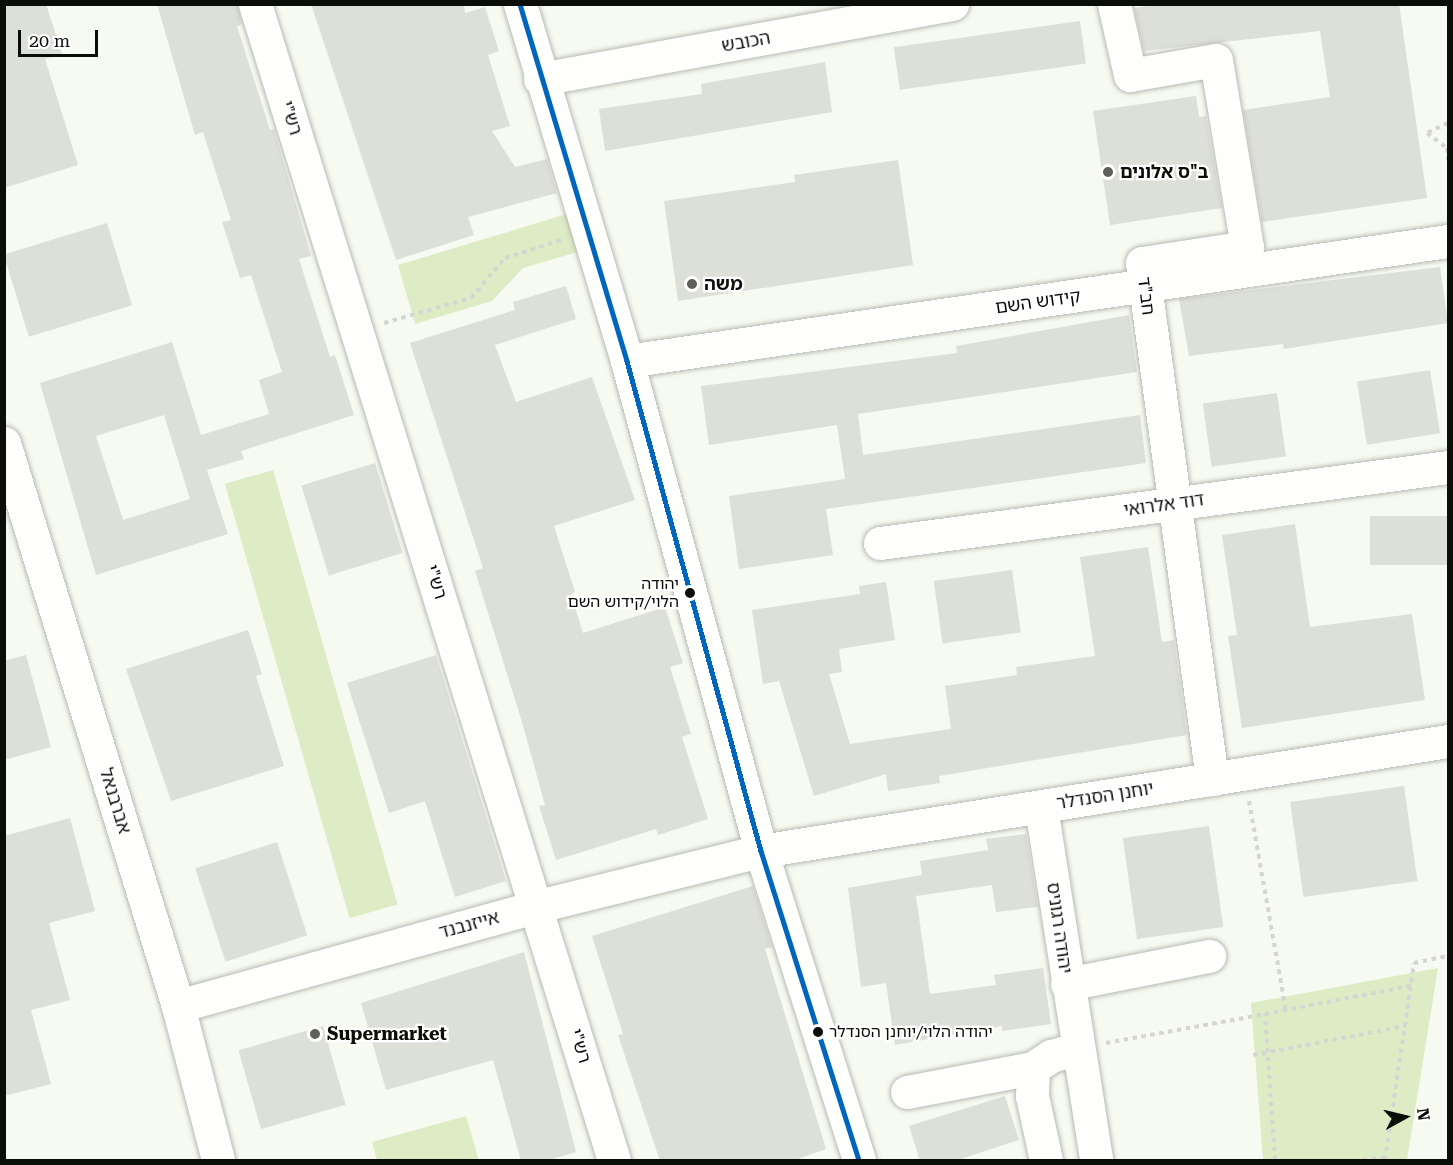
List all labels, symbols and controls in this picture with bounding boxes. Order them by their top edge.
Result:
scale bar [21,18,100,56]
street label: הכובש [720,27,772,57]
text: 20 m [29,30,70,51]
street label: רש"י [276,98,306,138]
place label: ב"ס אלונים [1120,161,1208,183]
marker: ב"ס אלונים [1101,165,1115,179]
place label: משה [704,273,743,295]
street label: חב"ד [1133,275,1159,317]
marker: משה [685,277,699,291]
street label: קידוש השם [994,285,1082,319]
street label: דוד אלרואי [1122,489,1206,521]
street label: רש"י [421,562,451,602]
place label: יהודה הלוי/קידוש השם [568,574,679,612]
marker: יהודה הלוי/קידוש השם [684,587,696,599]
street label: אברבנאל [95,765,135,837]
street label: יוחנן הסנדלר [1055,778,1155,814]
street label: יהודה רגוניס [1042,881,1076,975]
street label: אייזנבנד [437,907,501,943]
place label: יהודה הלוי/יוחנן הסנדלר [829,1022,993,1042]
place label: Supermarket [327,1023,447,1045]
street label: רש"י [565,1026,595,1066]
marker: יהודה הלוי/יוחנן הסנדלר [812,1026,824,1038]
marker: Supermarket [308,1027,322,1041]
north arrow [1375,1087,1435,1147]
text: N [1413,1107,1434,1122]

